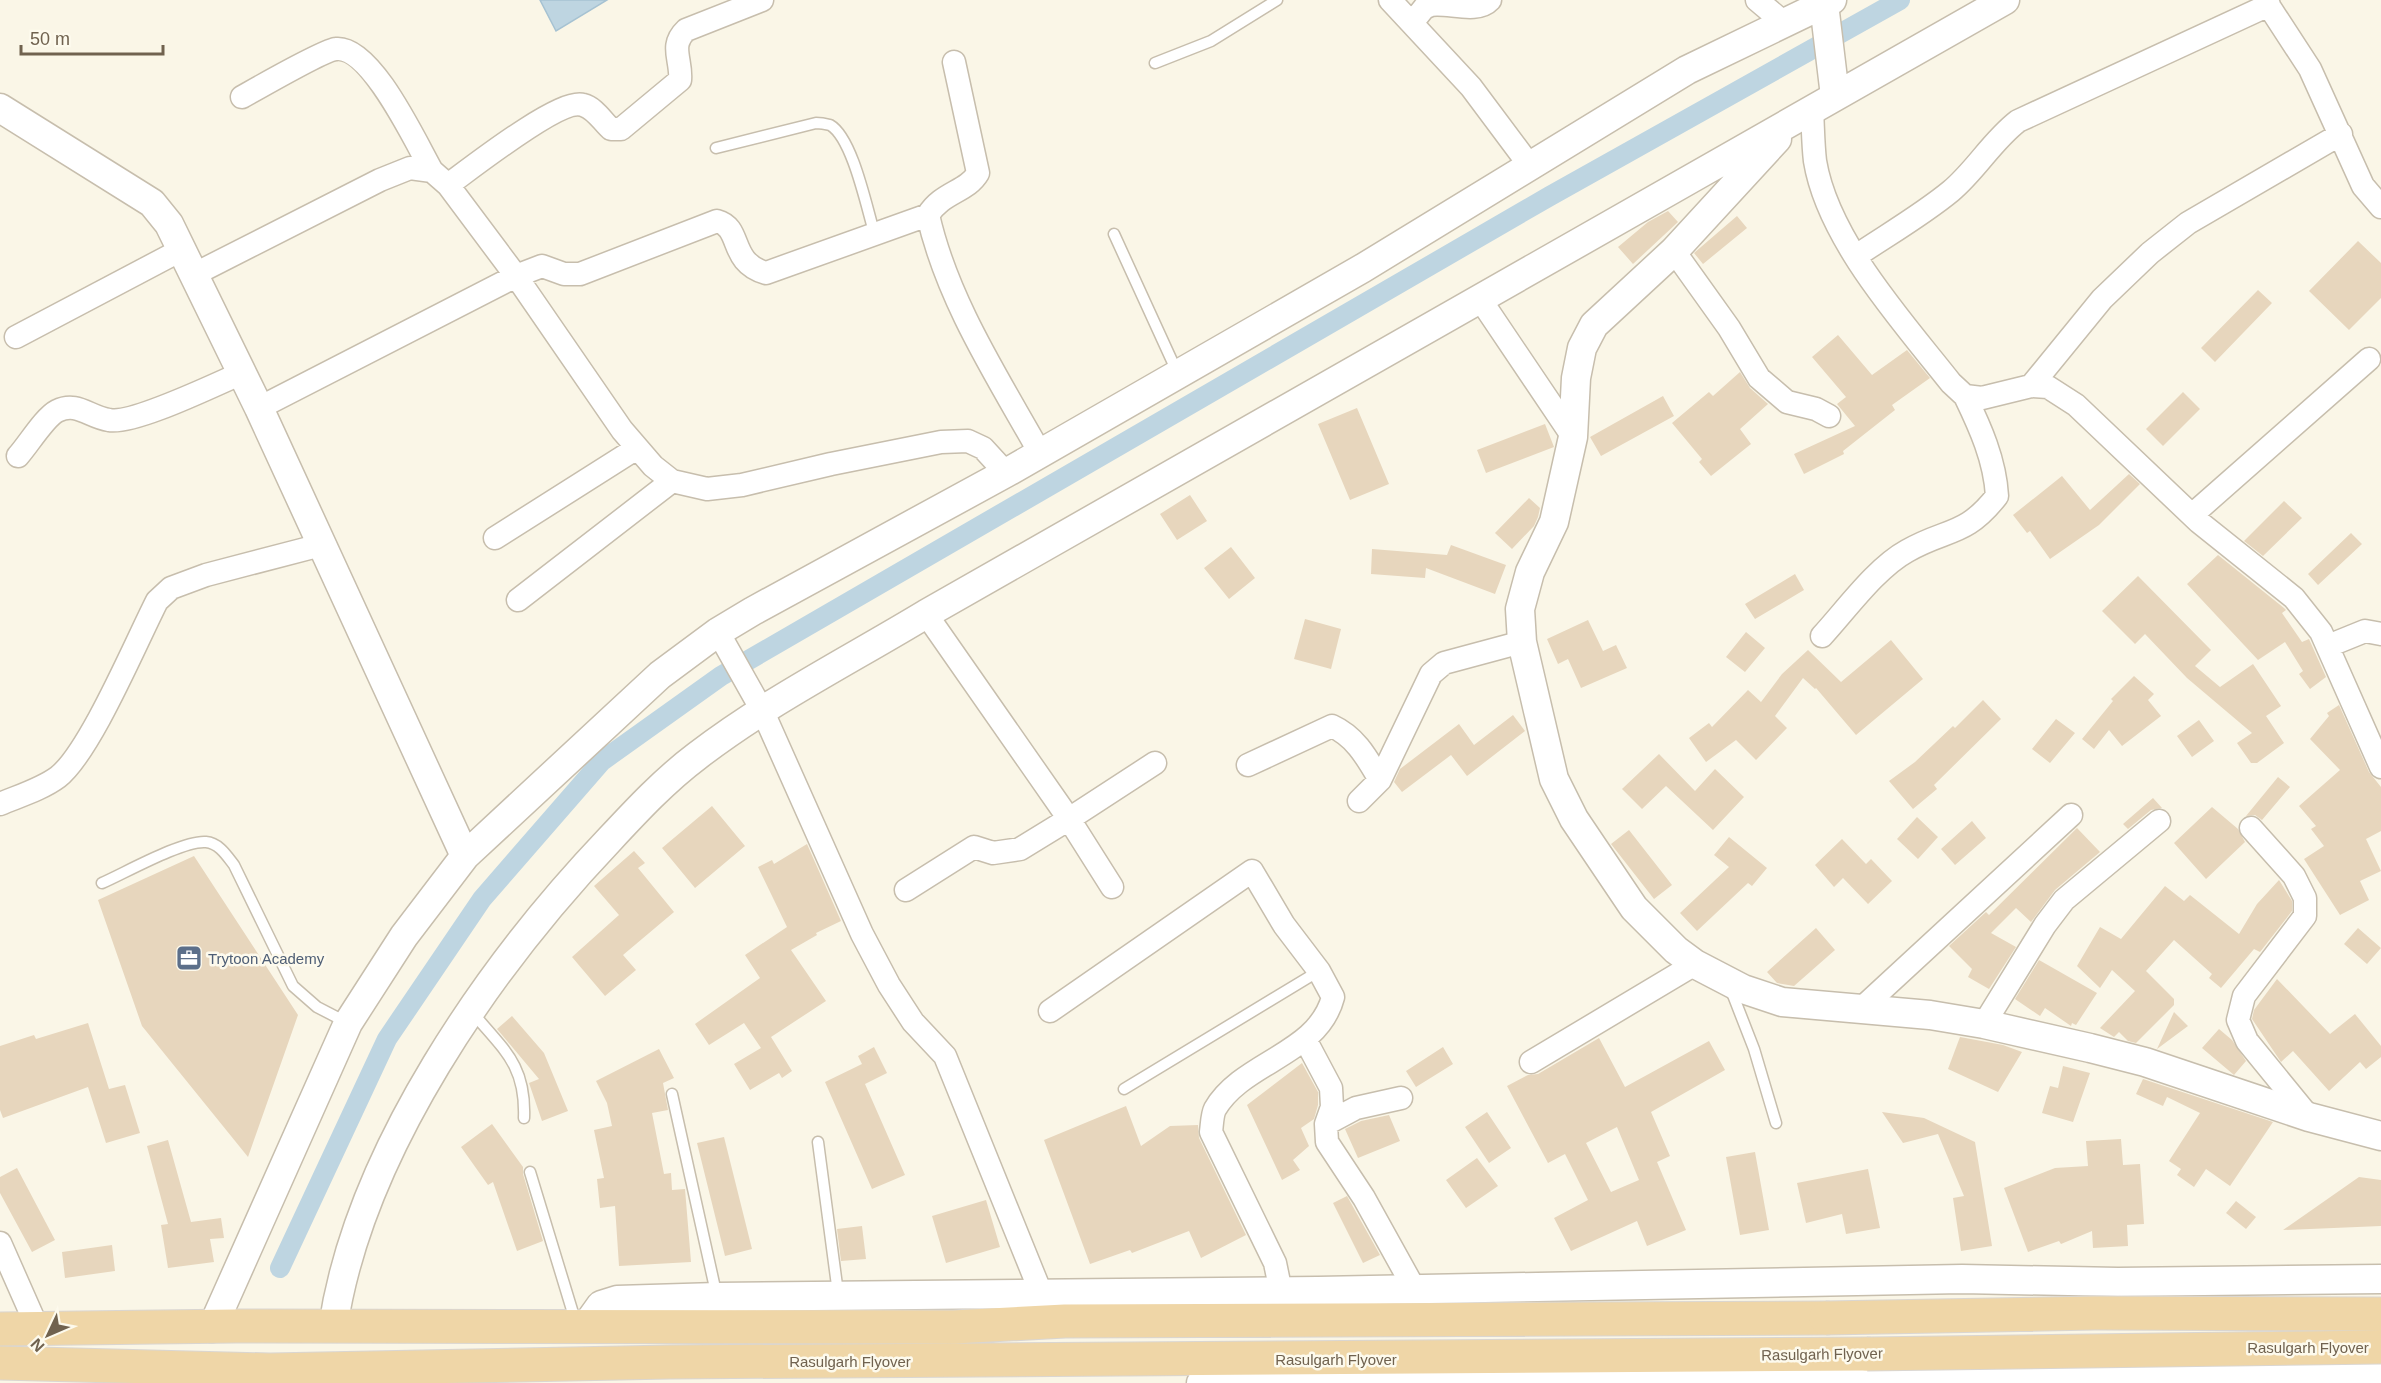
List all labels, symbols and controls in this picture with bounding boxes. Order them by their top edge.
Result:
scale bar [21,18,164,56]
text: 50 m [30,29,70,49]
office icon: Trytoon Academy [174,943,204,973]
place label: Trytoon Academy [208,950,325,967]
north arrow [18,1305,78,1365]
text: N [27,1335,48,1355]
street label: Rasulgarh Flyover [2247,1339,2369,1356]
street label: Rasulgarh Flyover [1761,1344,1883,1364]
street label: Rasulgarh Flyover [1275,1351,1397,1368]
street label: Rasulgarh Flyover [789,1353,911,1370]

